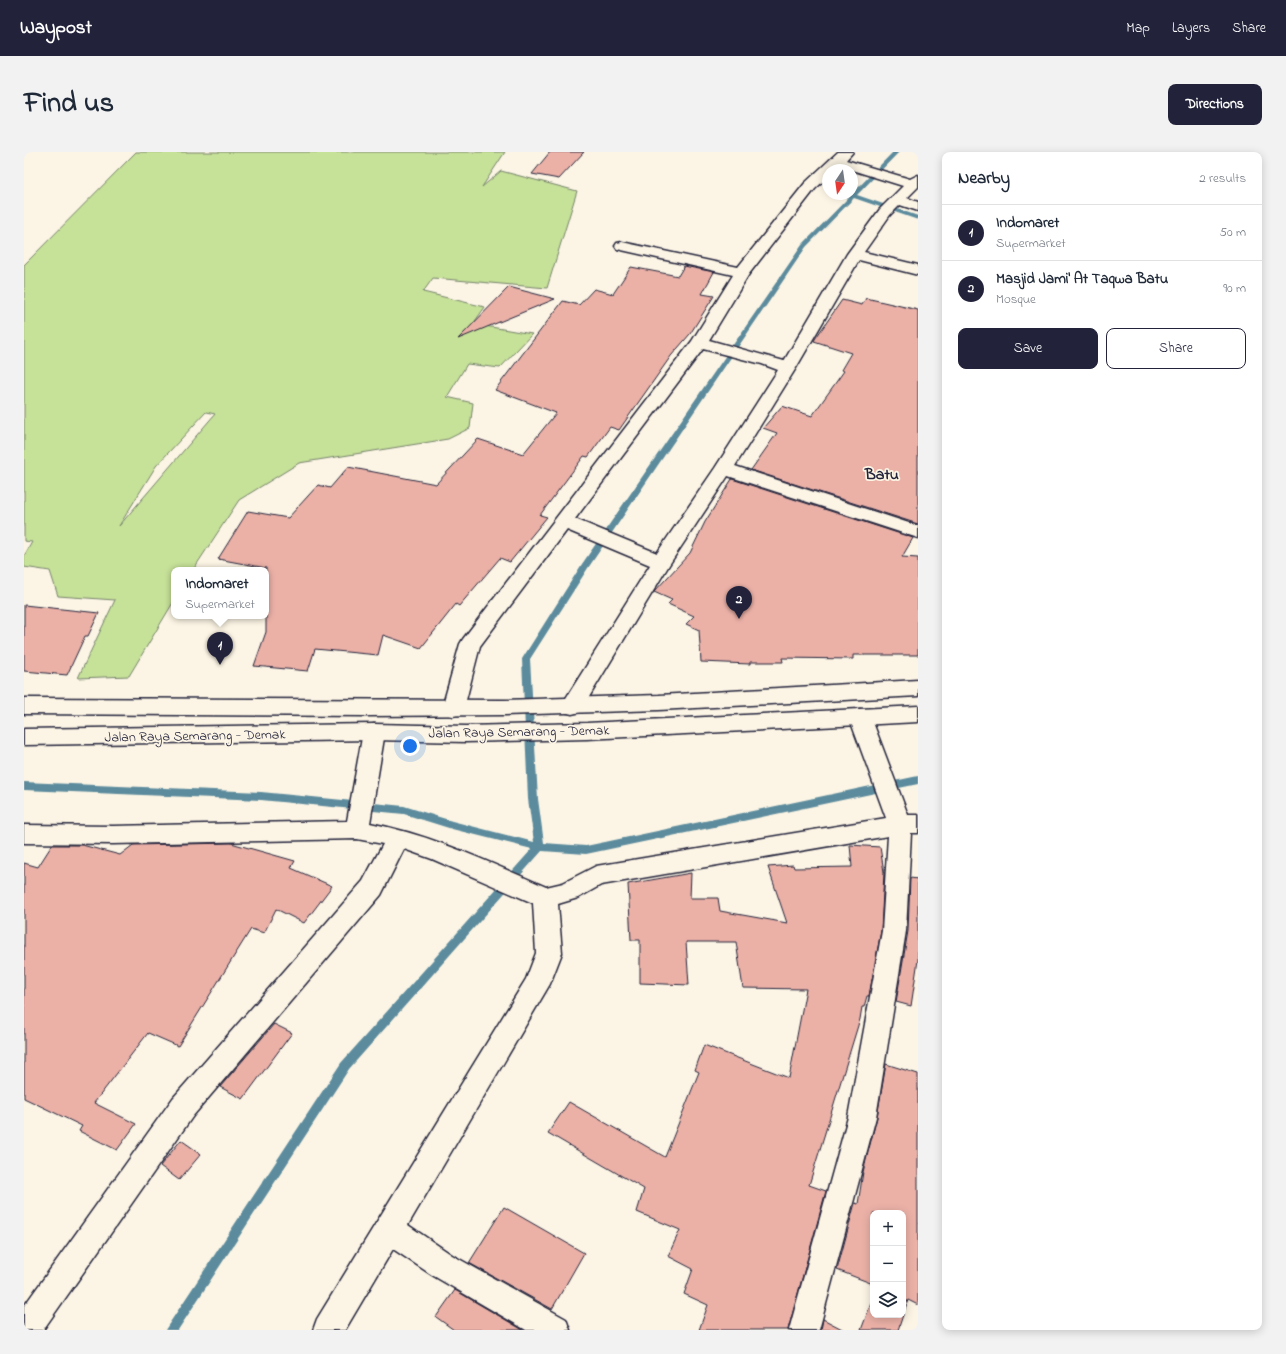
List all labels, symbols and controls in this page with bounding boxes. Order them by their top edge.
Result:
text: Waypost [20,15,92,42]
text: Map [1126,18,1150,39]
text: Layers [1172,18,1210,39]
text: Share [1232,18,1266,39]
text: Find us [24,84,114,125]
button: Directions [1168,84,1262,125]
north arrow [822,164,858,200]
text: Nearby [958,166,1010,191]
text: 2 results [1199,169,1246,188]
text: Indomaret [996,212,1059,234]
text: 1 [969,223,973,242]
text: 50 m [1220,223,1246,242]
text: Supermarket [996,234,1066,253]
text: Masjid Jami' At Taqwa Batu [996,268,1168,290]
text: 2 [968,279,974,298]
text: 90 m [1223,279,1246,298]
text: Mosque [996,290,1036,309]
button: Save [958,328,1098,369]
button: Share [1106,328,1246,369]
district label: Batu [864,463,899,487]
popup [171,567,269,619]
text: Indomaret [185,573,248,595]
pin: 2 [726,586,752,619]
text: Supermarket [185,595,255,614]
pin: 1 [207,632,233,665]
street label: Jalan Raya Semarang - Demak [428,720,611,746]
street label: Jalan Raya Semarang - Demak [104,724,287,750]
your location [400,736,420,756]
map controls [870,1210,906,1318]
button: + [870,1210,906,1246]
button: − [870,1246,906,1282]
button: layers [870,1282,906,1318]

